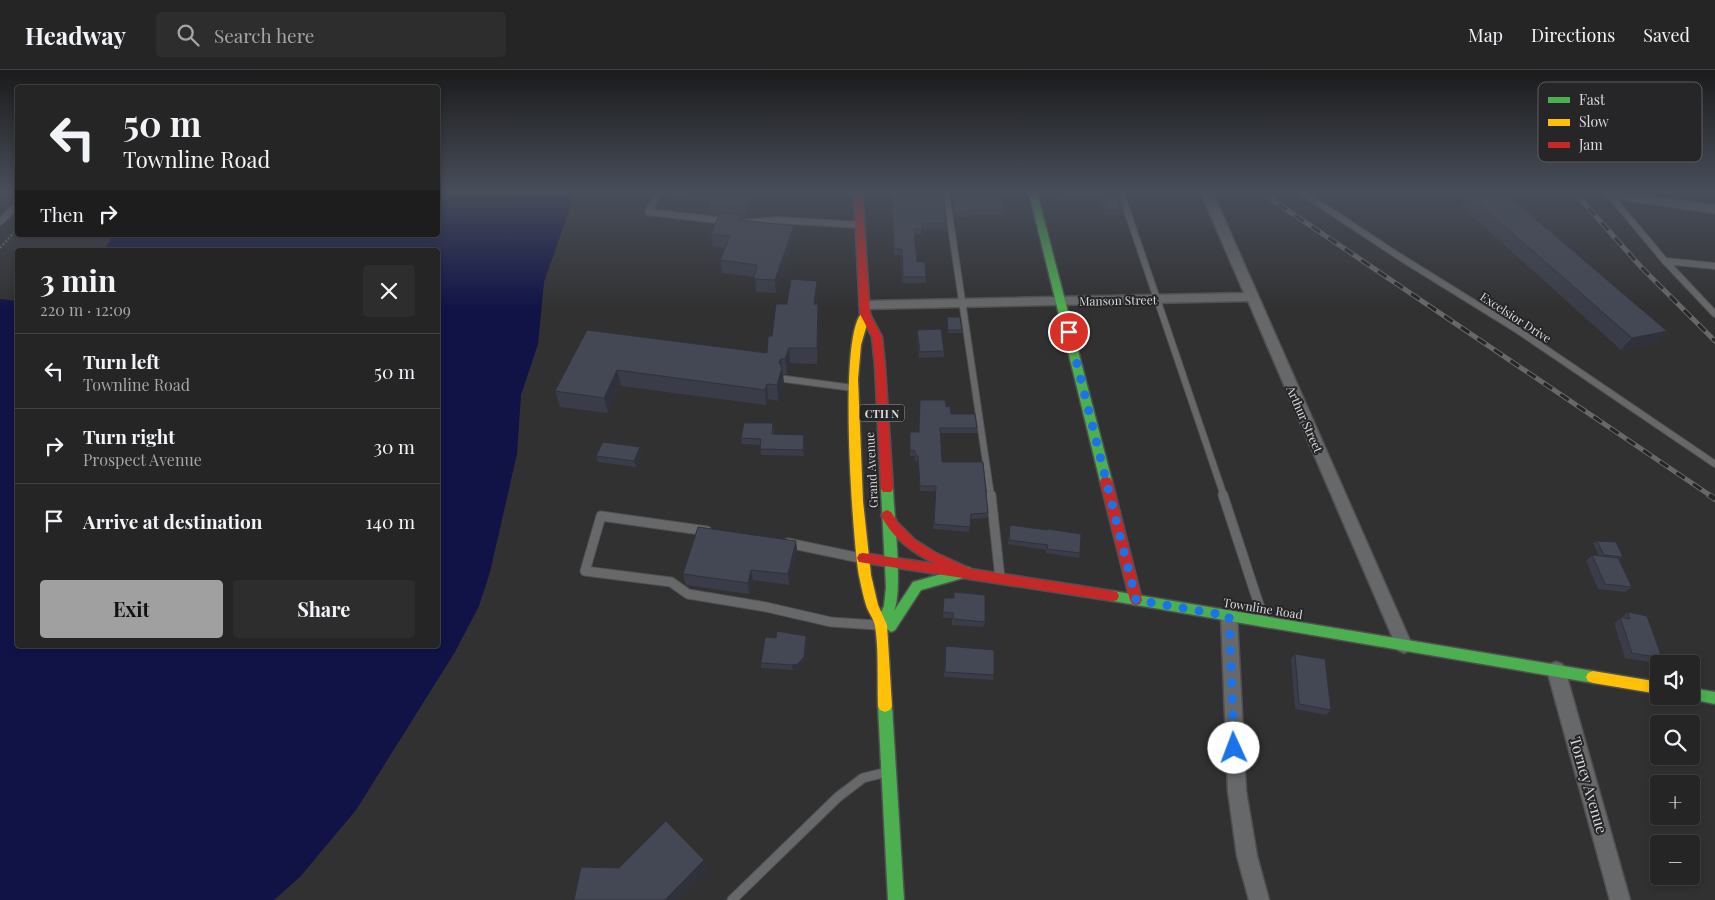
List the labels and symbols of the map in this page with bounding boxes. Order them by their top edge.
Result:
legend [1538,82,1702,162]
text: Fast [1579,90,1606,109]
text: Slow [1579,112,1609,131]
text: Jam [1578,135,1603,154]
street label: Excelsior Drive [1477,288,1555,346]
street label: Manson Street [1079,291,1158,309]
pin [1048,311,1090,353]
street label: Arthur Street [1283,382,1327,456]
road number: CTH N [860,404,904,422]
street label: Grand Avenue [861,432,881,508]
street label: Townline Road [1222,594,1304,622]
position arrow [1207,721,1259,773]
street label: Torney Avenue [1566,734,1612,836]

